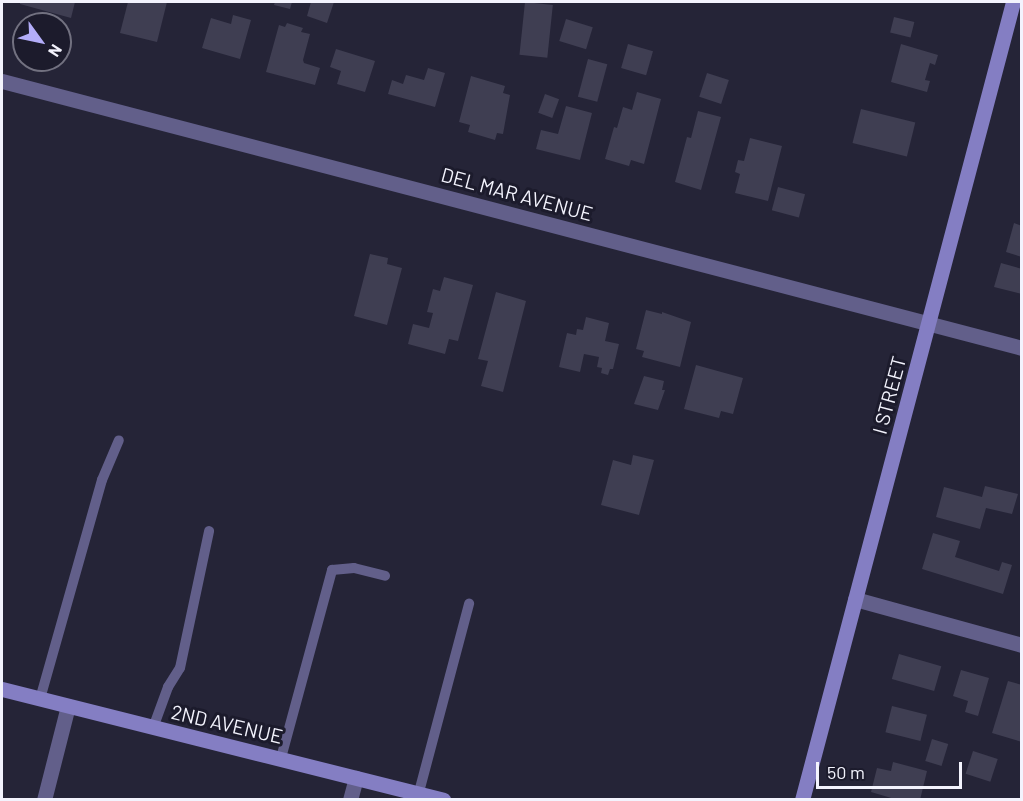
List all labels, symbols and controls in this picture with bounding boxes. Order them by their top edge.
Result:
north arrow [12,12,72,72]
text: N [45,41,67,61]
street label: DEL MAR AVENUE [439,162,595,226]
street label: I STREET [867,353,911,437]
street label: 2ND AVENUE [169,700,285,748]
scale bar [819,750,964,788]
text: 50 m [827,761,865,783]

